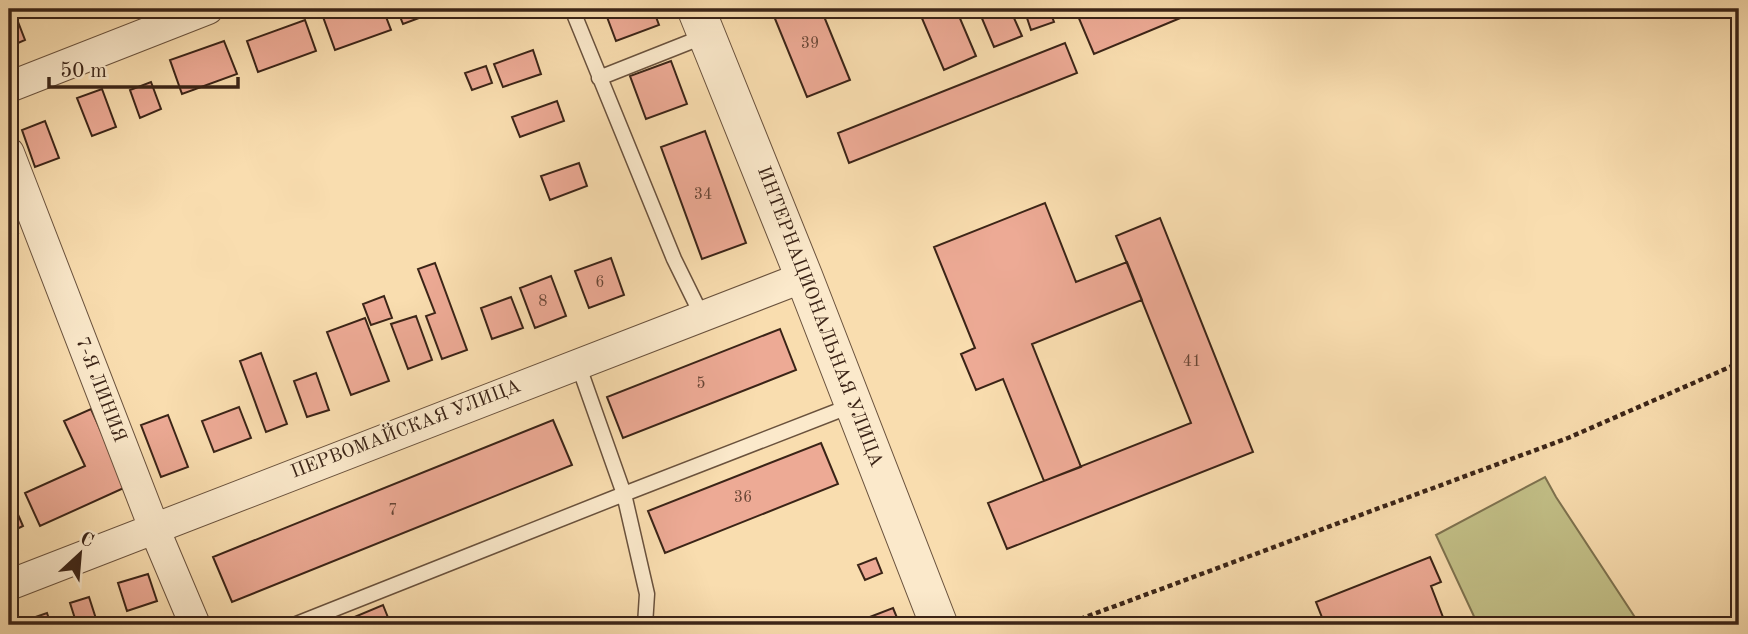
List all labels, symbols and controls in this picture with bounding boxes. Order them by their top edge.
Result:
house number: 39 [801,36,819,52]
scale bar [49,46,238,90]
text: 50 m [60,61,107,82]
street label: ИНТЕРНАЦИОНАЛЬНАЯ УЛИЦА [753,164,885,470]
house number: 34 [694,187,712,203]
house number: 6 [595,275,605,291]
house number: 8 [538,294,548,310]
street label: 7-Я ЛИНИЯ [71,335,129,445]
house number: 41 [1183,354,1201,370]
street label: ПЕРВОМАЙСКАЯ УЛИЦА [287,373,524,483]
house number: 5 [696,376,706,392]
house number: 36 [734,490,752,506]
house number: 7 [388,503,398,519]
north arrow [46,518,116,588]
text: С [77,530,96,552]

